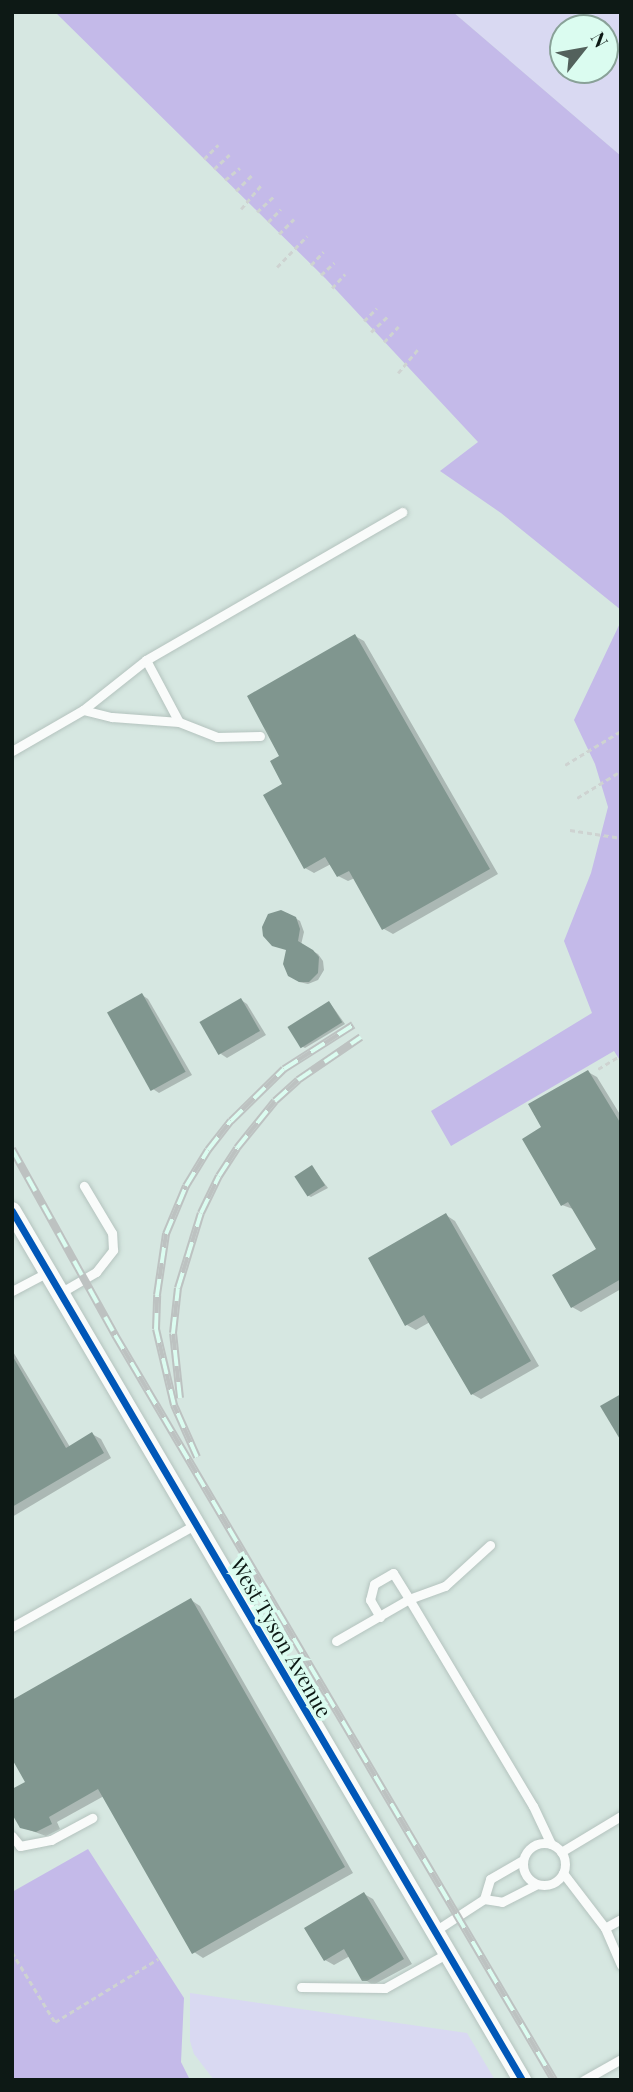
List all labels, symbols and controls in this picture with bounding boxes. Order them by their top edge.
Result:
north arrow [549,14,619,84]
text: N [586,27,615,52]
street label: West Tyson Avenue [226,1552,338,1722]

